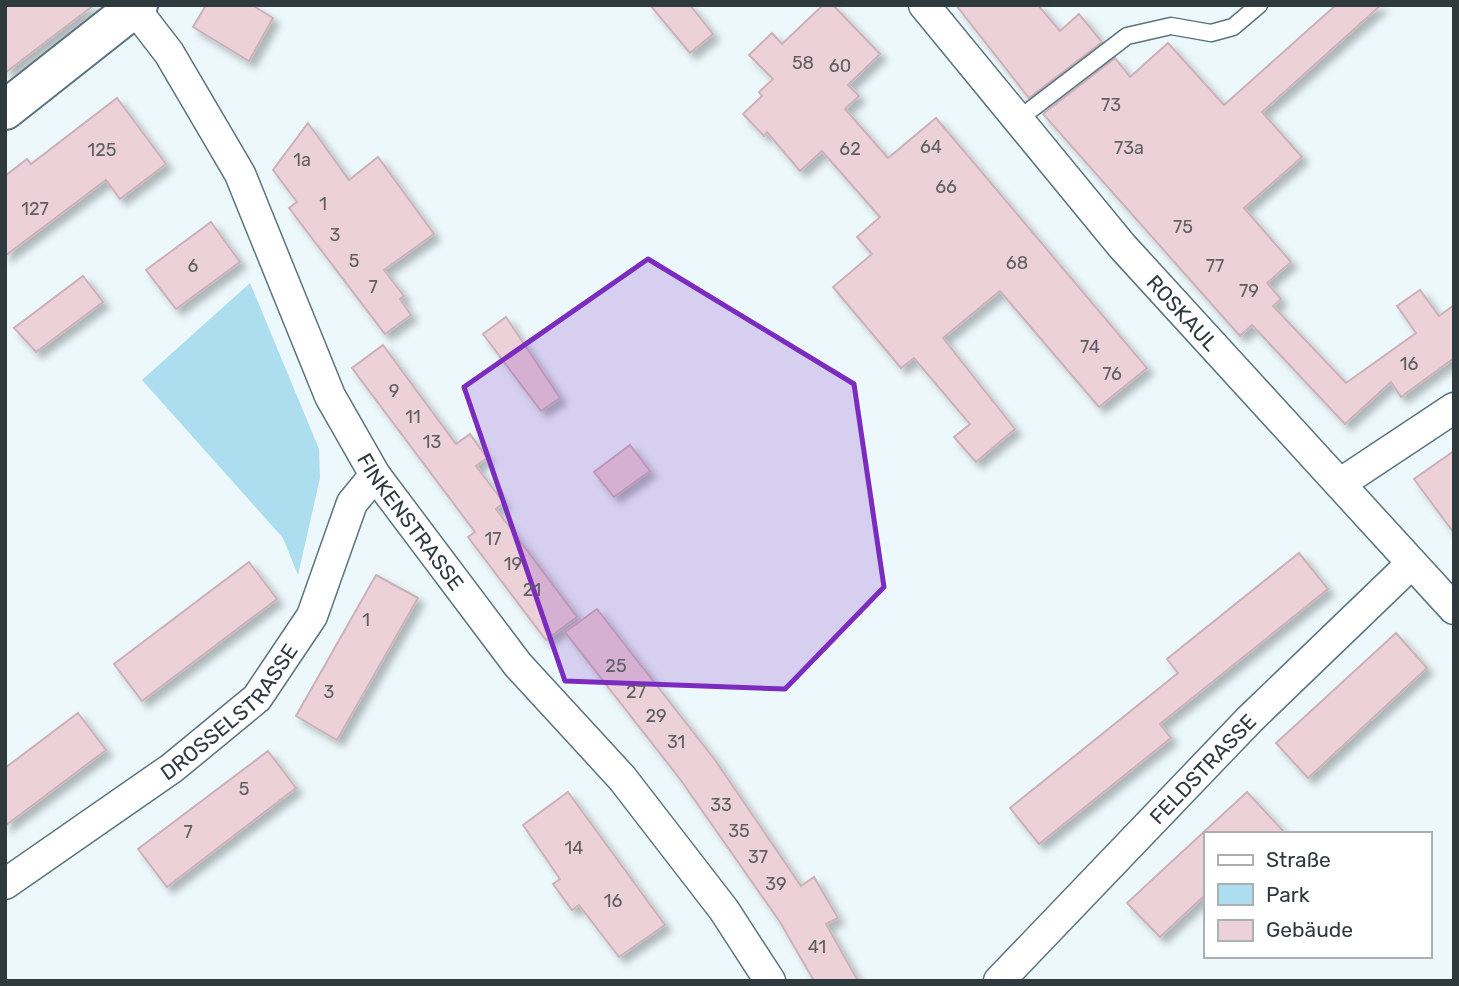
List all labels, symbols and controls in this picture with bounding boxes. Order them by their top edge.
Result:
house number: 58 [792,52,814,74]
house number: 60 [829,55,851,77]
house number: 73 [1101,94,1121,116]
house number: 64 [920,136,942,158]
house number: 73a [1114,137,1144,159]
house number: 62 [839,138,861,160]
house number: 125 [88,139,116,161]
house number: 1a [293,149,311,171]
house number: 66 [935,176,957,198]
house number: 1 [319,193,327,215]
house number: 127 [21,198,49,220]
house number: 75 [1173,216,1193,238]
house number: 3 [330,224,340,246]
house number: 5 [349,250,359,272]
house number: 68 [1006,252,1028,274]
house number: 6 [188,255,199,277]
house number: 77 [1206,255,1224,277]
street label: ROSKAUL [1142,269,1224,356]
house number: 7 [368,276,378,298]
house number: 79 [1239,280,1259,302]
house number: 74 [1080,336,1100,358]
house number: 16 [1400,353,1418,375]
house number: 76 [1102,363,1122,385]
house number: 9 [389,380,399,402]
house number: 11 [405,406,421,428]
house number: 13 [423,431,441,453]
street label: FINKENSTRASSE [353,448,470,595]
house number: 17 [485,528,501,550]
house number: 19 [504,553,522,575]
house number: 21 [523,579,541,601]
house number: 1 [362,609,370,631]
street label: DROSSELSTRASSE [155,639,302,785]
house number: 25 [605,655,627,677]
house number: 3 [324,681,334,703]
house number: 27 [626,681,646,703]
house number: 29 [645,705,667,727]
street label: FELDSTRASSE [1144,708,1261,829]
house number: 31 [667,731,685,753]
house number: 5 [239,778,249,800]
house number: 33 [710,794,732,816]
house number: 35 [728,820,750,842]
house number: 7 [183,821,193,843]
legend [1204,832,1431,958]
house number: 14 [565,837,583,859]
house number: 37 [748,846,768,868]
text: Straße [1266,847,1331,872]
house number: 39 [765,873,787,895]
text: Park [1266,882,1310,907]
house number: 16 [604,890,622,912]
text: Gebäude [1266,917,1353,942]
house number: 41 [808,936,826,958]

